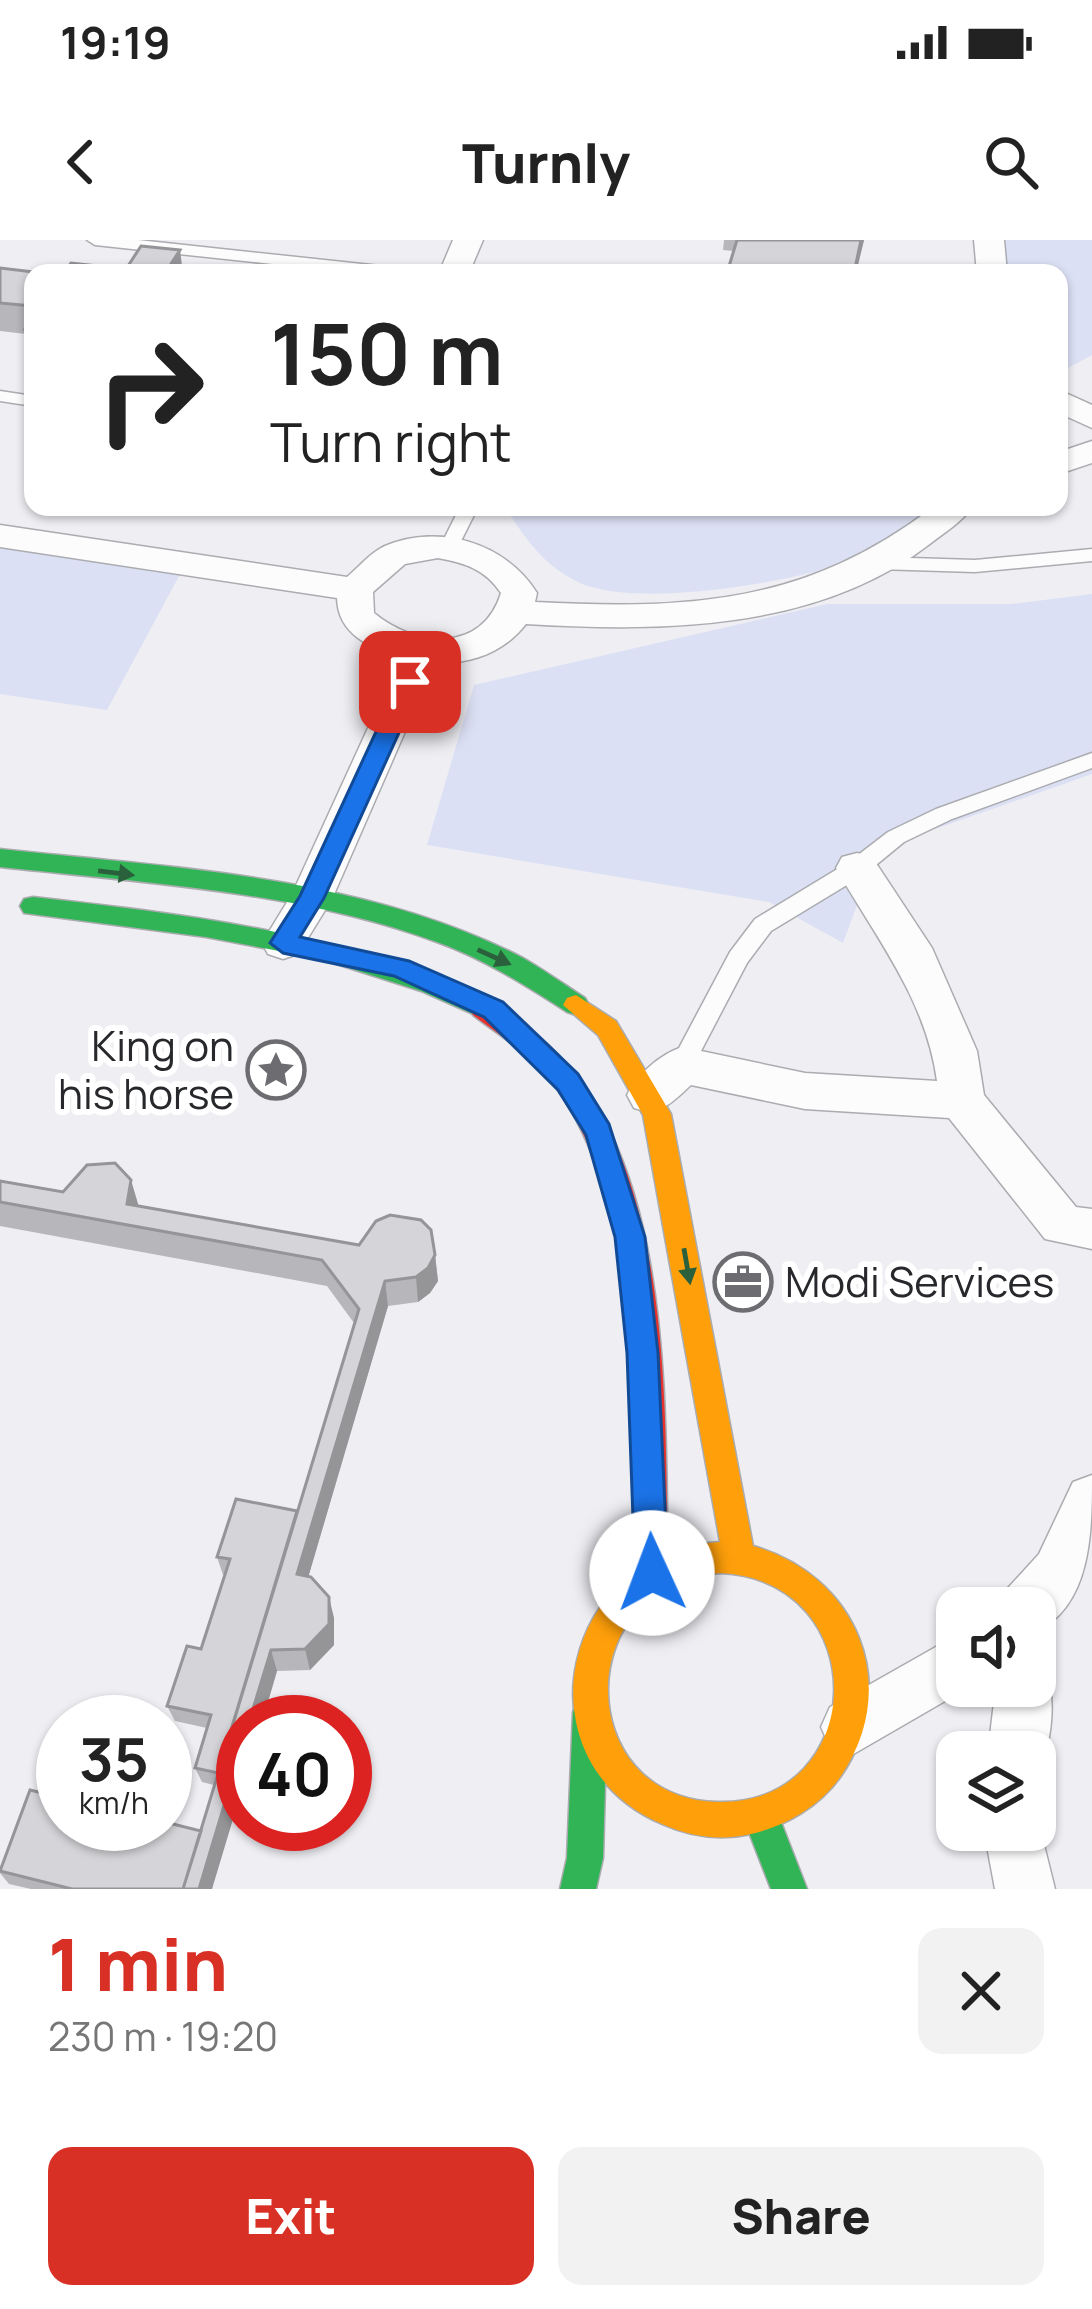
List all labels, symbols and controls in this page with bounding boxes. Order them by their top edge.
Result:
text: 19:19 [60,11,171,73]
text: Turnly [462,125,630,199]
icon: back [48,129,114,195]
icon: search [978,129,1044,195]
text: 150 m [270,295,504,410]
icon: right [72,312,228,468]
text: Turn right [270,404,512,478]
pin [359,631,461,733]
icon: arrive [377,649,443,715]
one-way arrow [98,864,135,883]
one-way arrow [477,947,512,967]
place label: King on his horse [58,1016,234,1122]
place icon: King on his horse [245,1039,307,1101]
one-way arrow [679,1248,697,1286]
office icon: Modi Services [712,1251,774,1313]
place label: Modi Services [785,1252,1054,1310]
position arrow [589,1510,715,1636]
map controls [936,1587,1056,1851]
button: sound [936,1587,1056,1707]
speed limit sign: 40 [216,1695,372,1851]
text: 35 [79,1717,149,1799]
button: layers [936,1731,1056,1851]
text: km/h [79,1782,149,1823]
text: 1 min [48,1914,228,2013]
button: close [918,1928,1044,2054]
text: 230 m · 19:20 [48,2009,278,2063]
button: Exit [48,2147,534,2285]
button: Share [558,2147,1044,2285]

